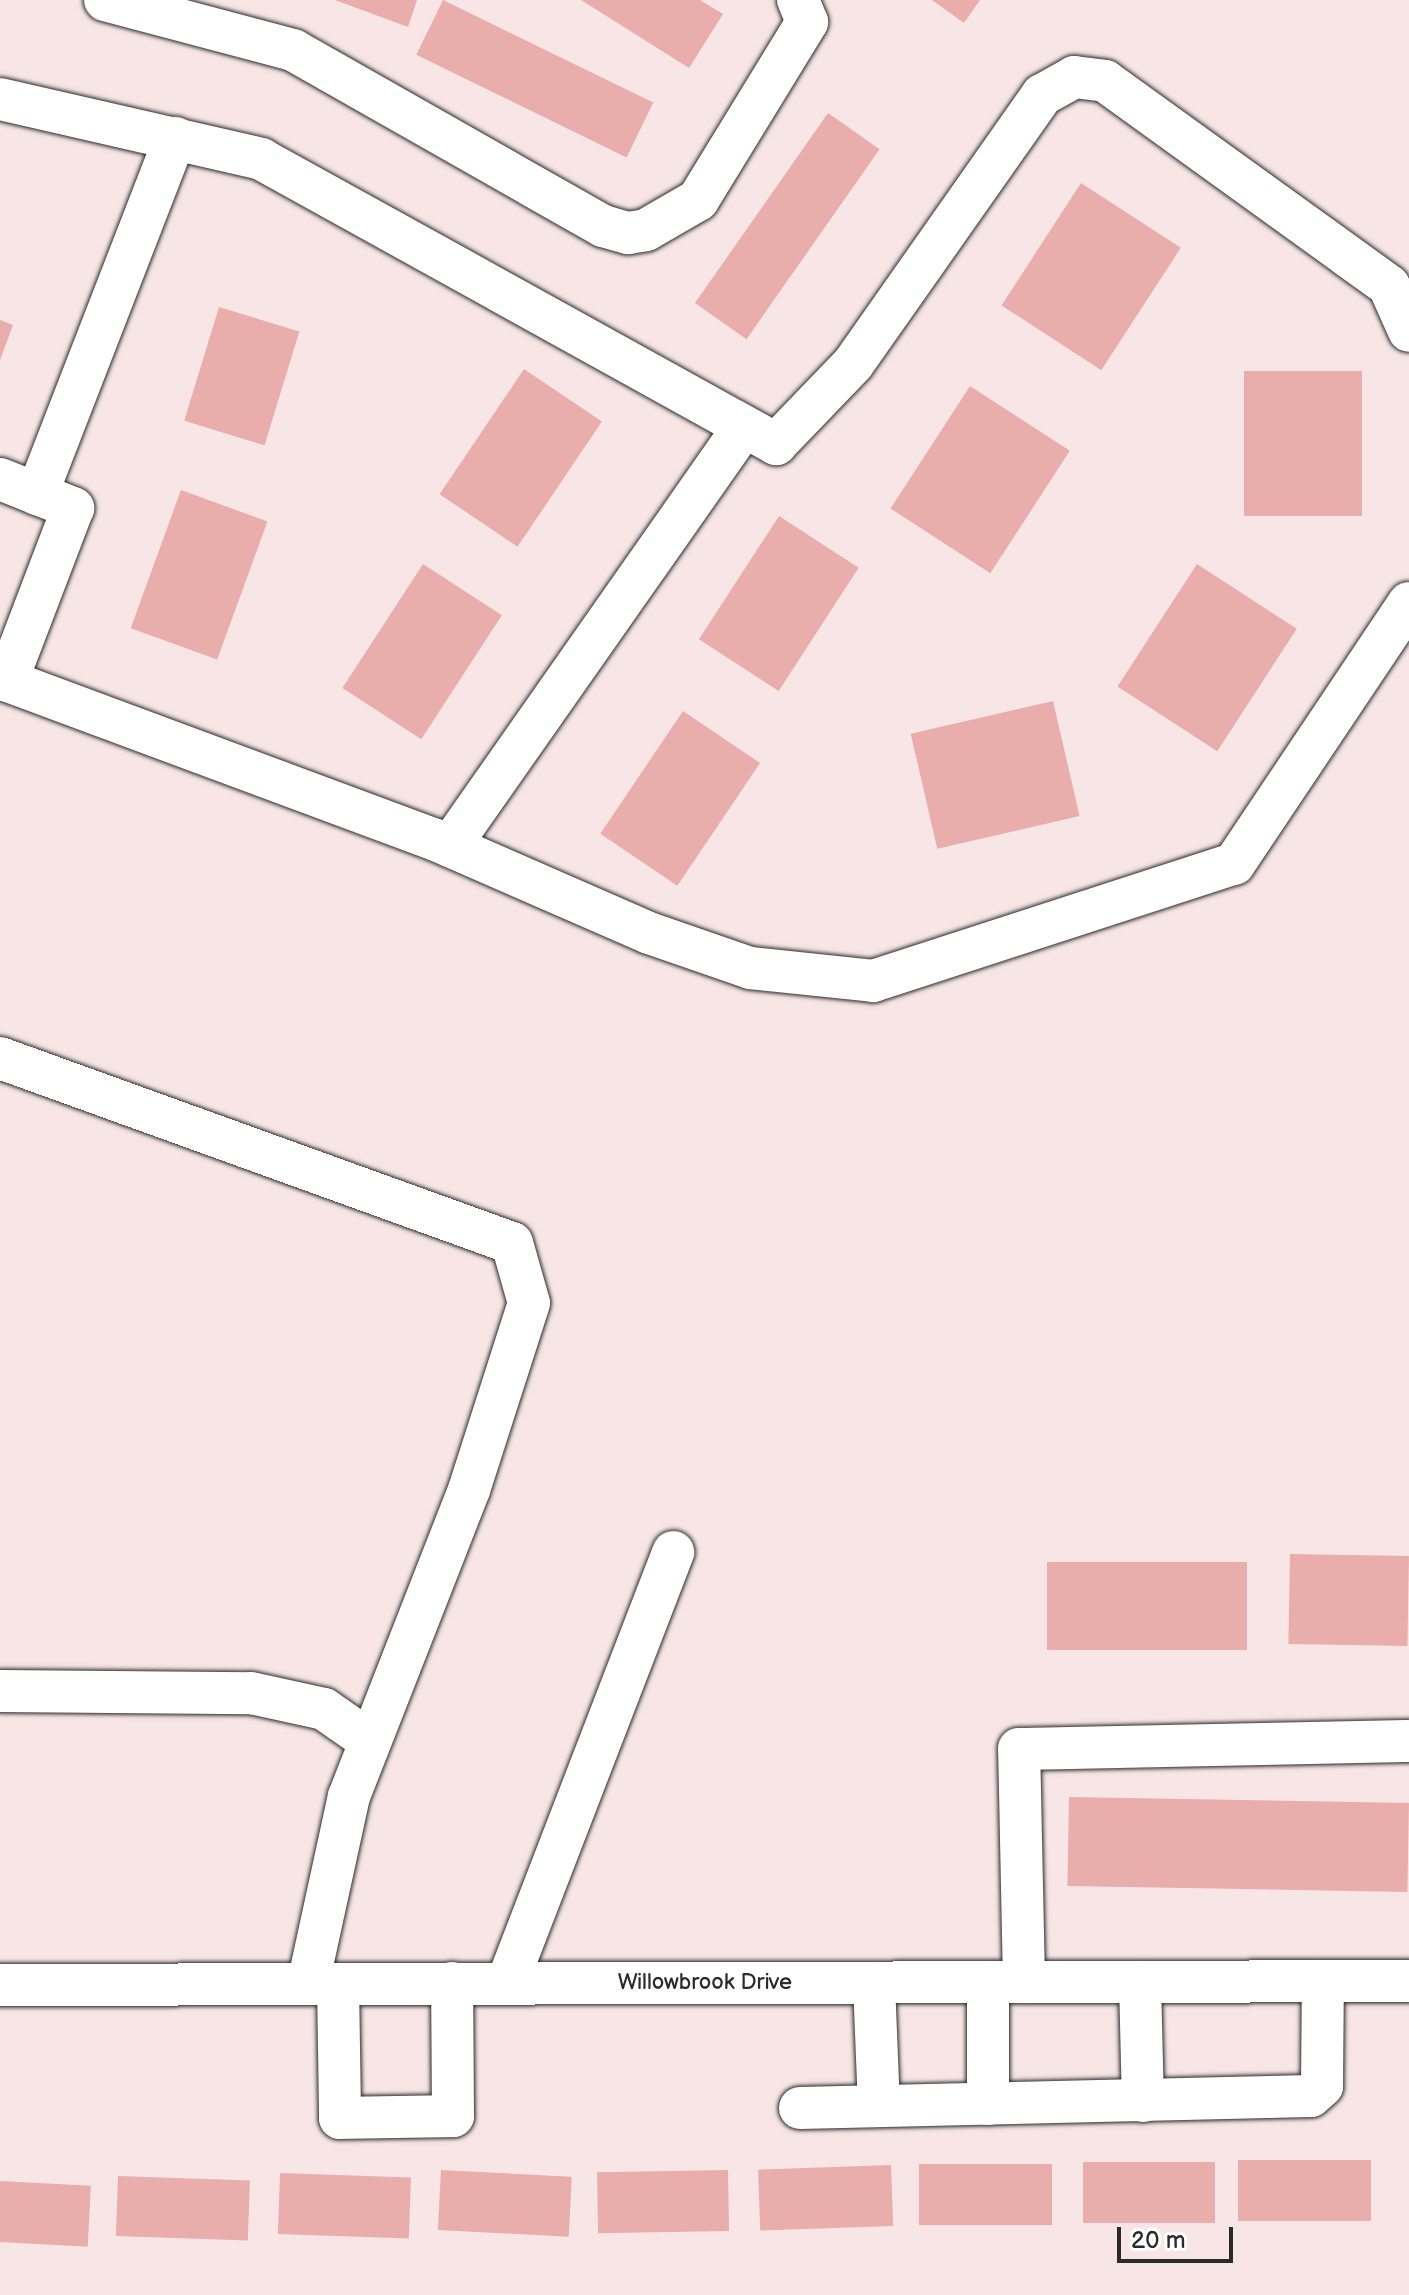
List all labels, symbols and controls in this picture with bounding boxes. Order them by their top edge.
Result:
street label: Willowbrook Drive [618,1970,792,1996]
scale bar [1121,2211,1237,2261]
text: 20 m [1131,2226,1186,2255]

